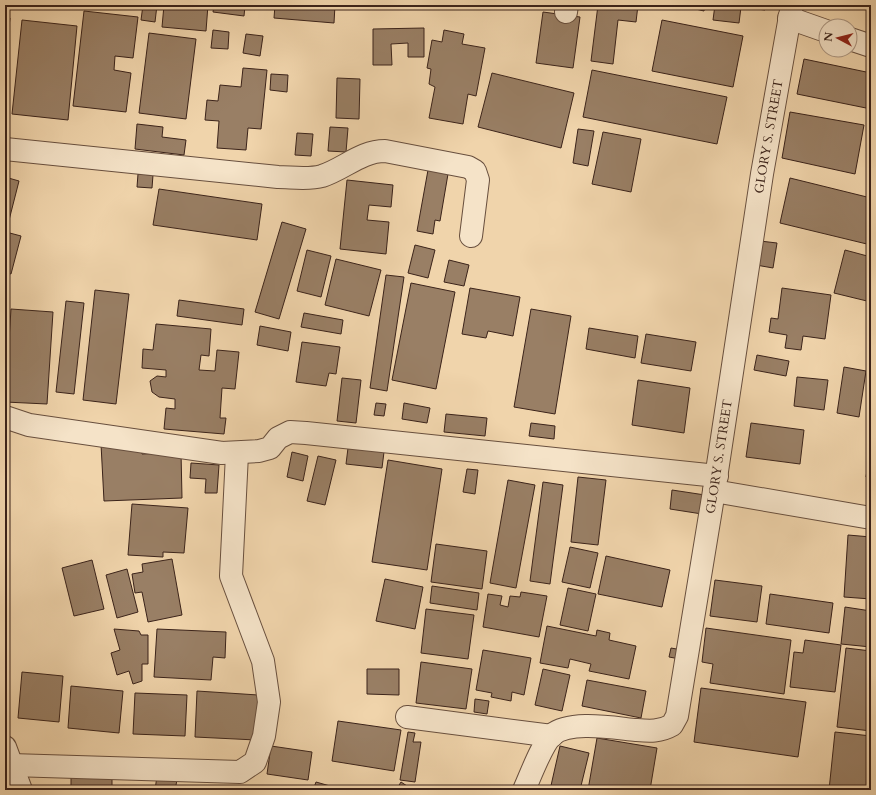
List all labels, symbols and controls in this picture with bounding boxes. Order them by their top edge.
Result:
north arrow [818,18,858,58]
text: N [821,31,837,42]
street label: GLORY S. STREET [750,77,788,195]
street label: GLORY S. STREET [701,398,737,515]

